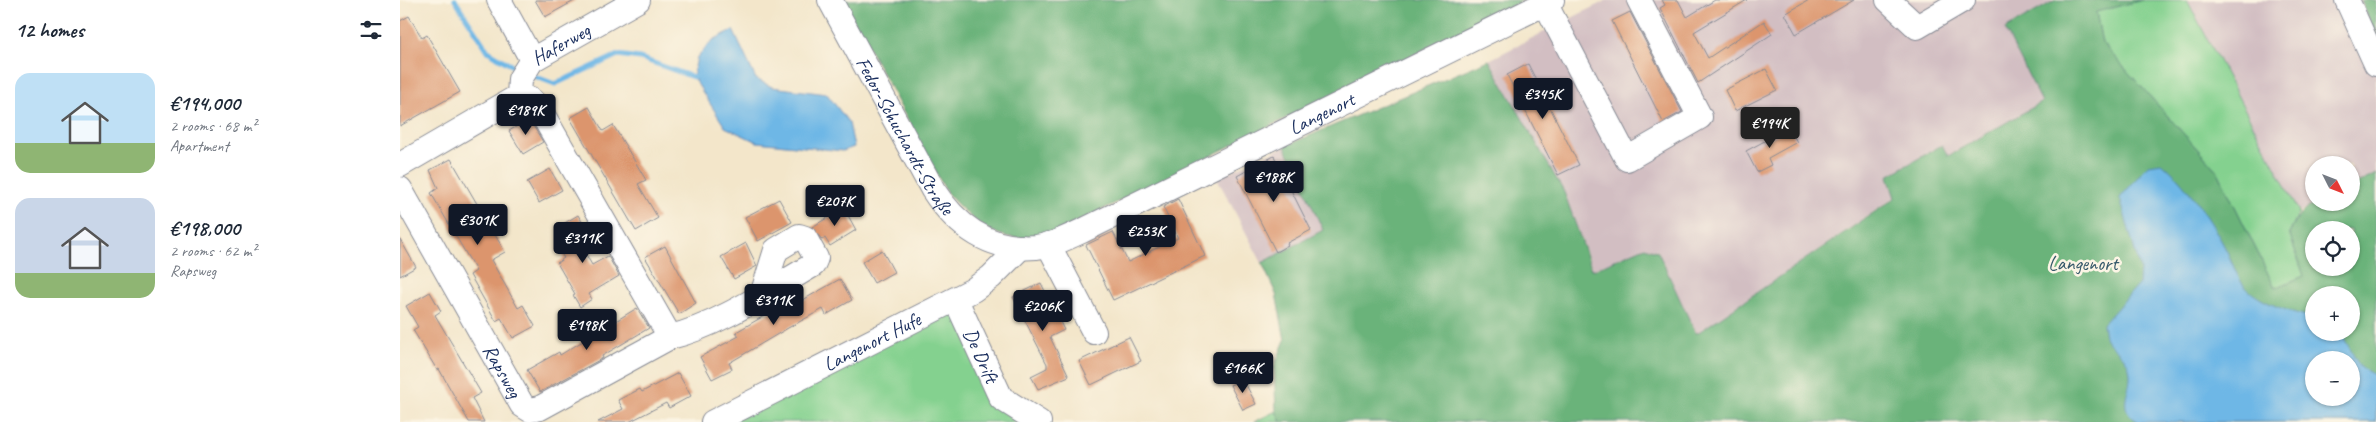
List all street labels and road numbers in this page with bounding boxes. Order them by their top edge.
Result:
street label: Haferweg [527,17,595,70]
street label: Fedor-Schuchardt-Straße [851,52,960,221]
street label: Langenort [1285,86,1360,140]
street label: Langenort Hufe [819,306,926,376]
street label: De Drift [958,324,1006,389]
street label: Rapsweg [478,340,528,403]

